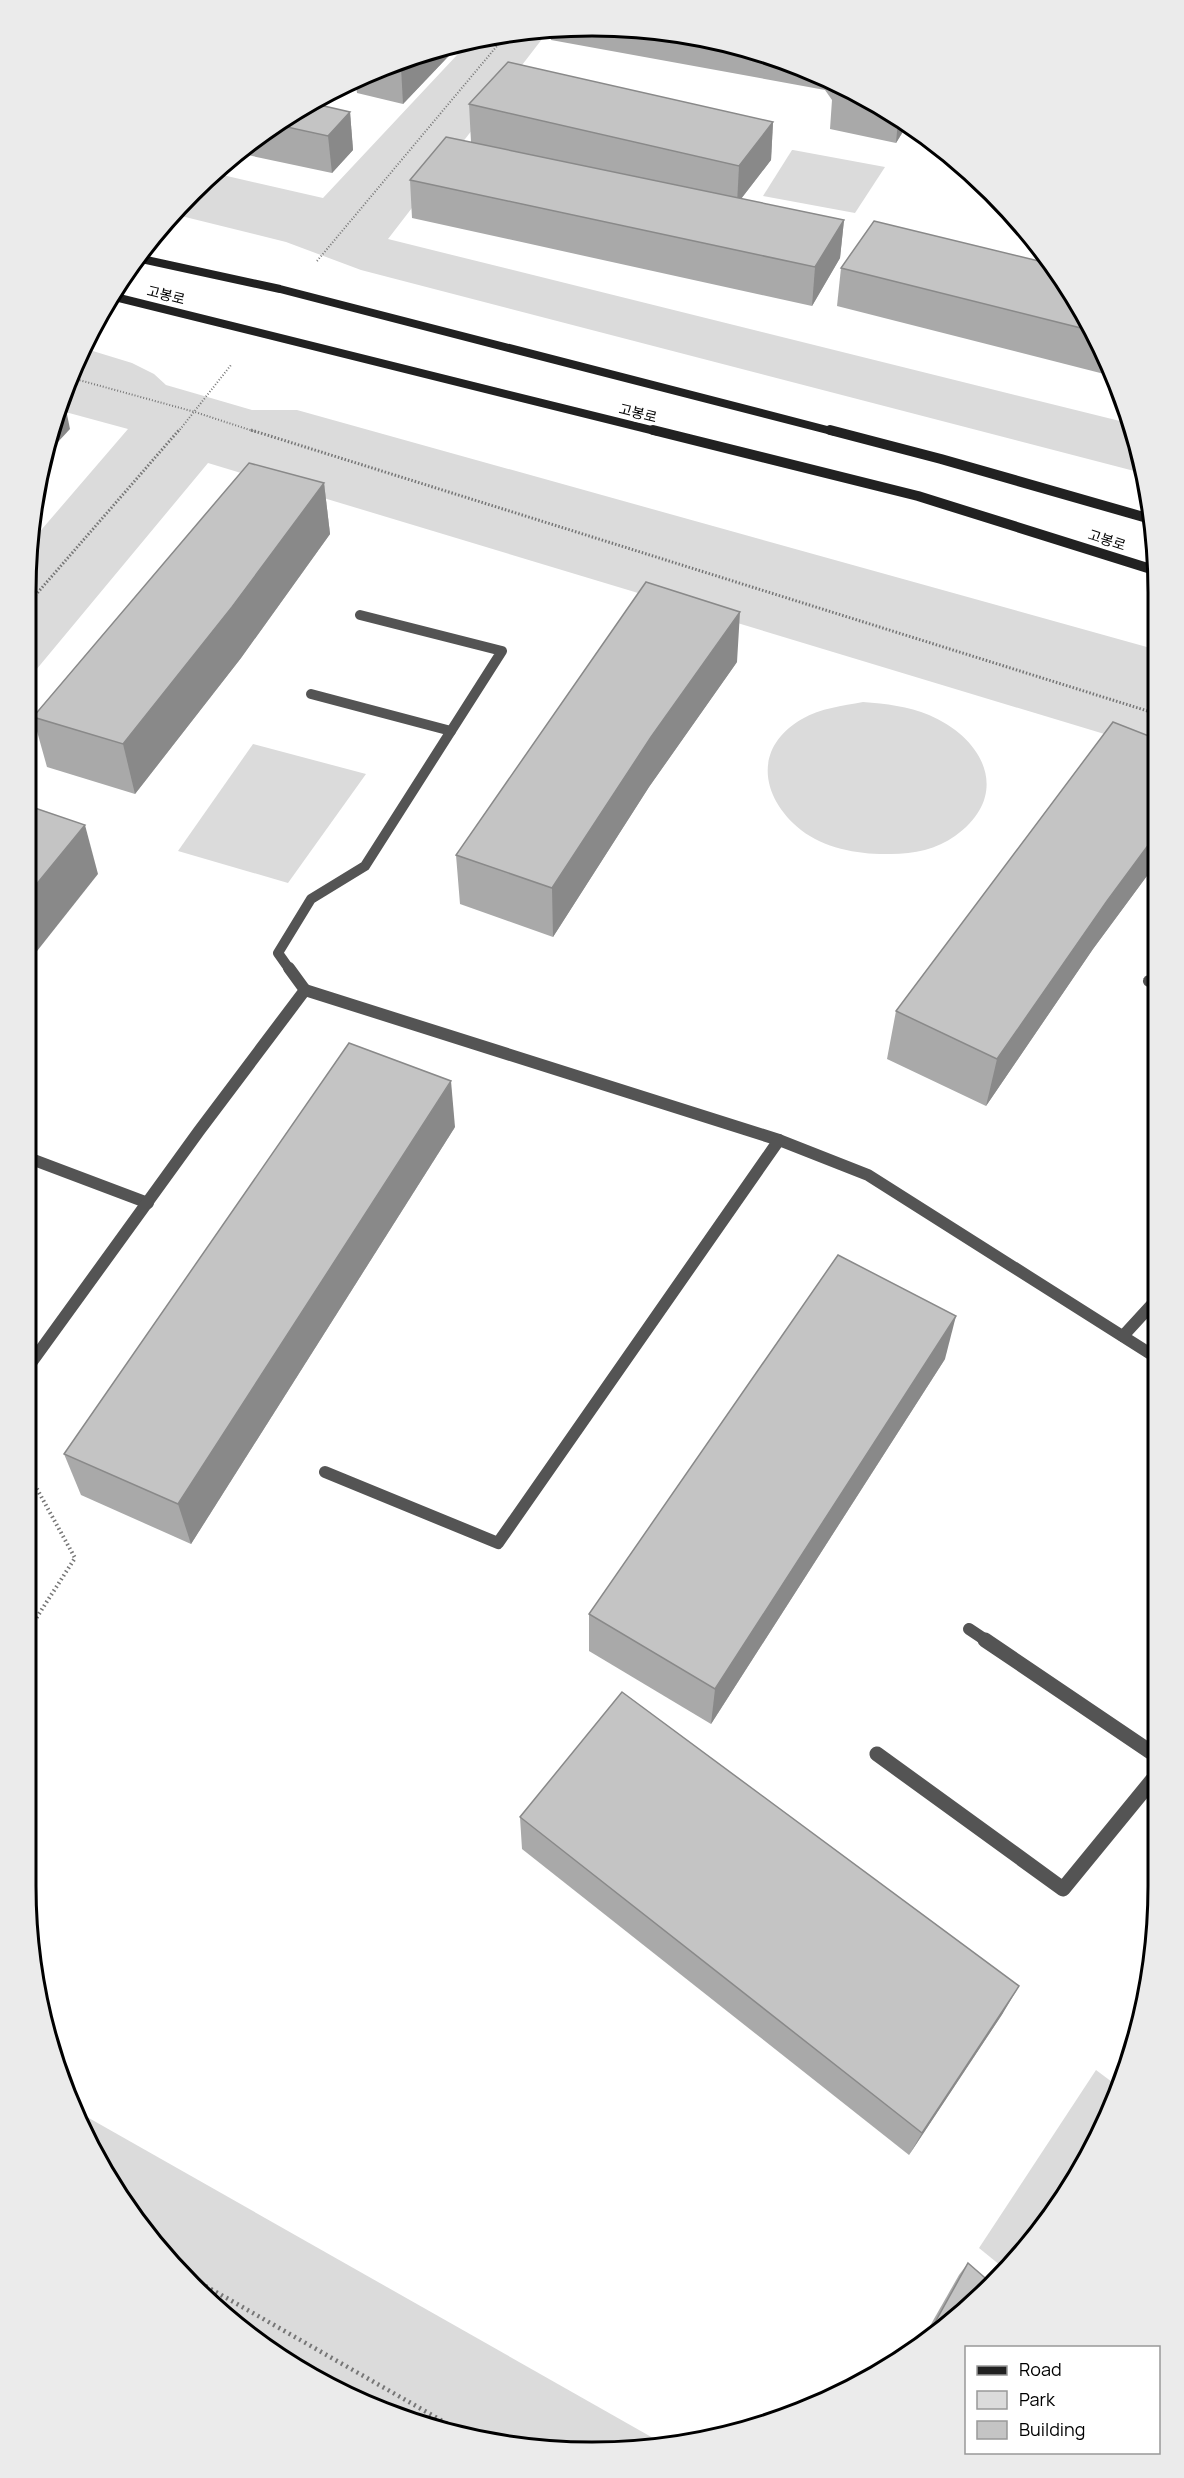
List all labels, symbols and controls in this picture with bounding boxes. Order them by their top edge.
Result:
street label: 고봉로 [145,281,187,308]
street label: 고봉로 [617,399,659,426]
street label: 고봉로 [1086,525,1129,555]
legend [965,2346,1160,2454]
text: Road [1019,2357,1062,2381]
text: Park [1019,2387,1056,2411]
text: Building [1019,2417,1085,2441]

